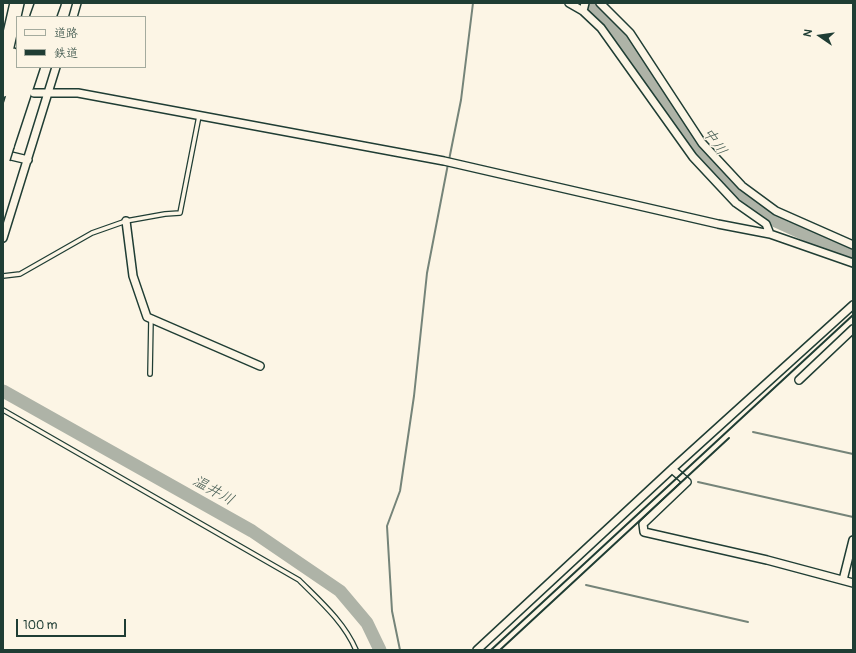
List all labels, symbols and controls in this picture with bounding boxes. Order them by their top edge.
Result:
legend [16,16,146,68]
north arrow [800,16,840,56]
text: 道路 [54,26,78,41]
text: N [801,28,815,38]
text: 鉄道 [54,46,78,61]
water label: 中川 [698,125,730,159]
water label: 温井川 [189,472,237,510]
scale bar [18,611,128,637]
text: 100 m [23,618,57,633]

